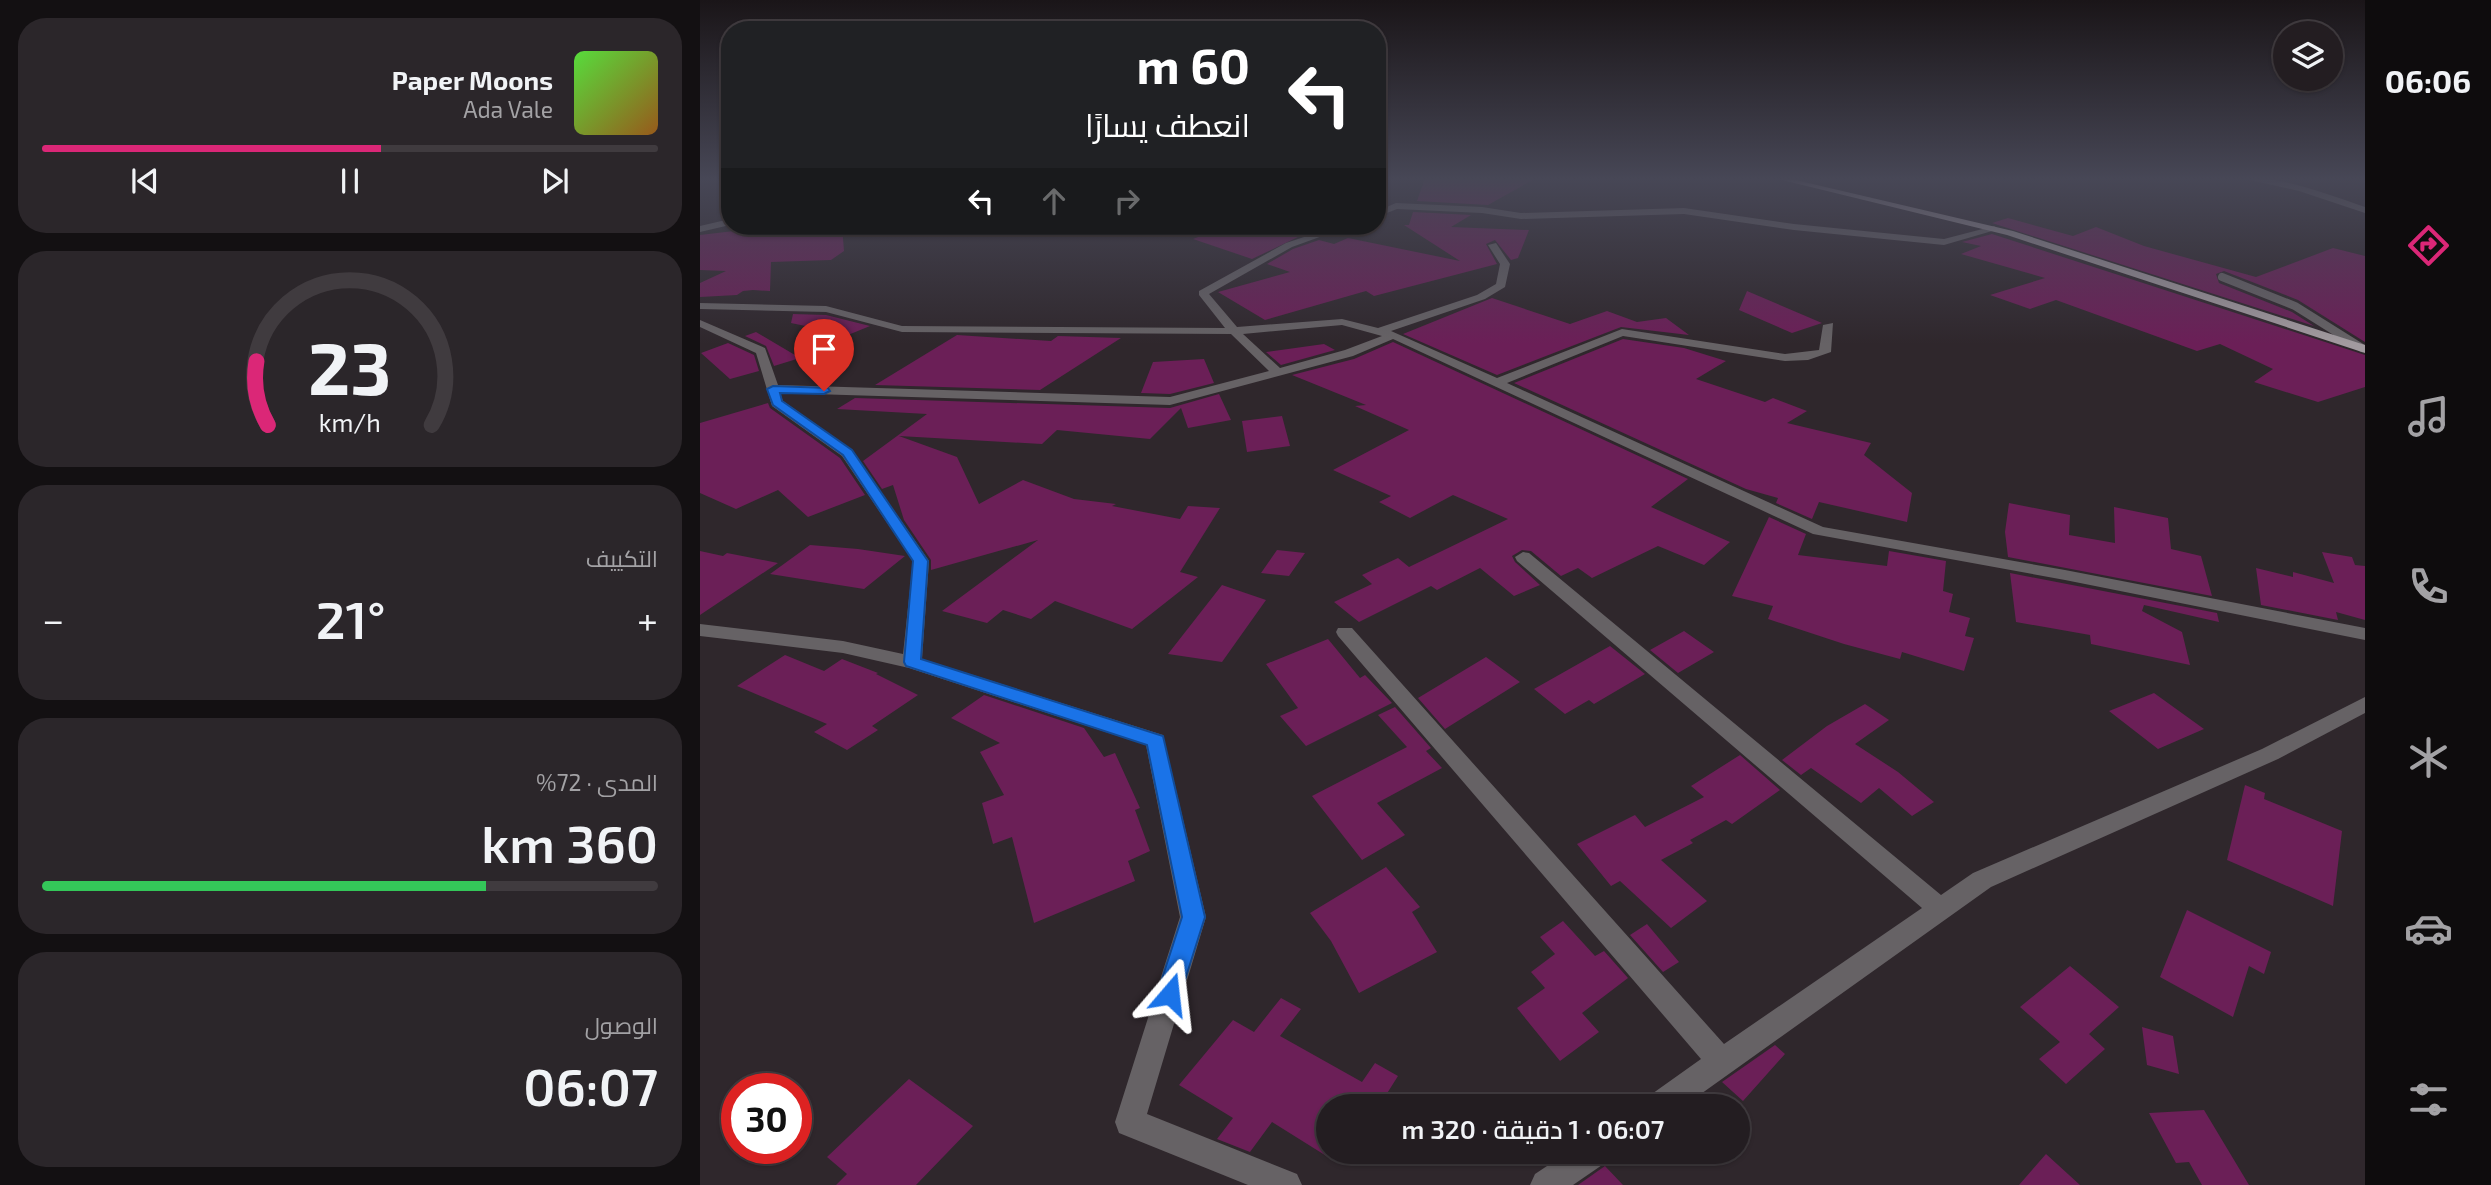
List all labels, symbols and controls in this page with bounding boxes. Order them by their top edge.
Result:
map controls [2273,21,2343,91]
button: layers [2273,21,2343,91]
text: 60 m [1136,35,1250,94]
icon: left [1274,49,1365,140]
text: 06:06 [2385,61,2471,99]
text: Paper Moons [392,64,553,95]
text: Ada Vale [463,95,553,123]
text: انعطف يسارًا [1085,105,1250,143]
icon: previous [126,162,164,200]
icon: pause [331,162,369,200]
icon: next [536,162,574,200]
icon: left [962,182,1000,220]
icon: ahead [1035,182,1073,220]
icon: right [1108,182,1146,220]
icon: directions [2404,221,2453,270]
pin [794,319,854,391]
text: 23 [308,323,392,411]
icon: arrive [805,330,843,368]
icon: music [2404,392,2453,441]
text: km/h [319,407,381,437]
text: التكييف [586,544,658,572]
icon: phone [2404,562,2453,611]
text: 21° [316,587,386,649]
text: − [42,596,64,642]
text: + [637,596,658,642]
icon: climate [2404,733,2453,782]
text: المدى · 72% [536,768,658,796]
text: 360 km [481,811,658,873]
icon: car [2404,904,2453,953]
position arrow [1133,957,1207,1031]
text: الوصول [585,1011,658,1039]
text: 06:07 [523,1054,658,1116]
speed limit sign: 30 [721,1073,812,1164]
icon: filters [2404,1075,2453,1124]
text: 06:07 · 1 دقيقة · 320 m [1402,1113,1664,1144]

